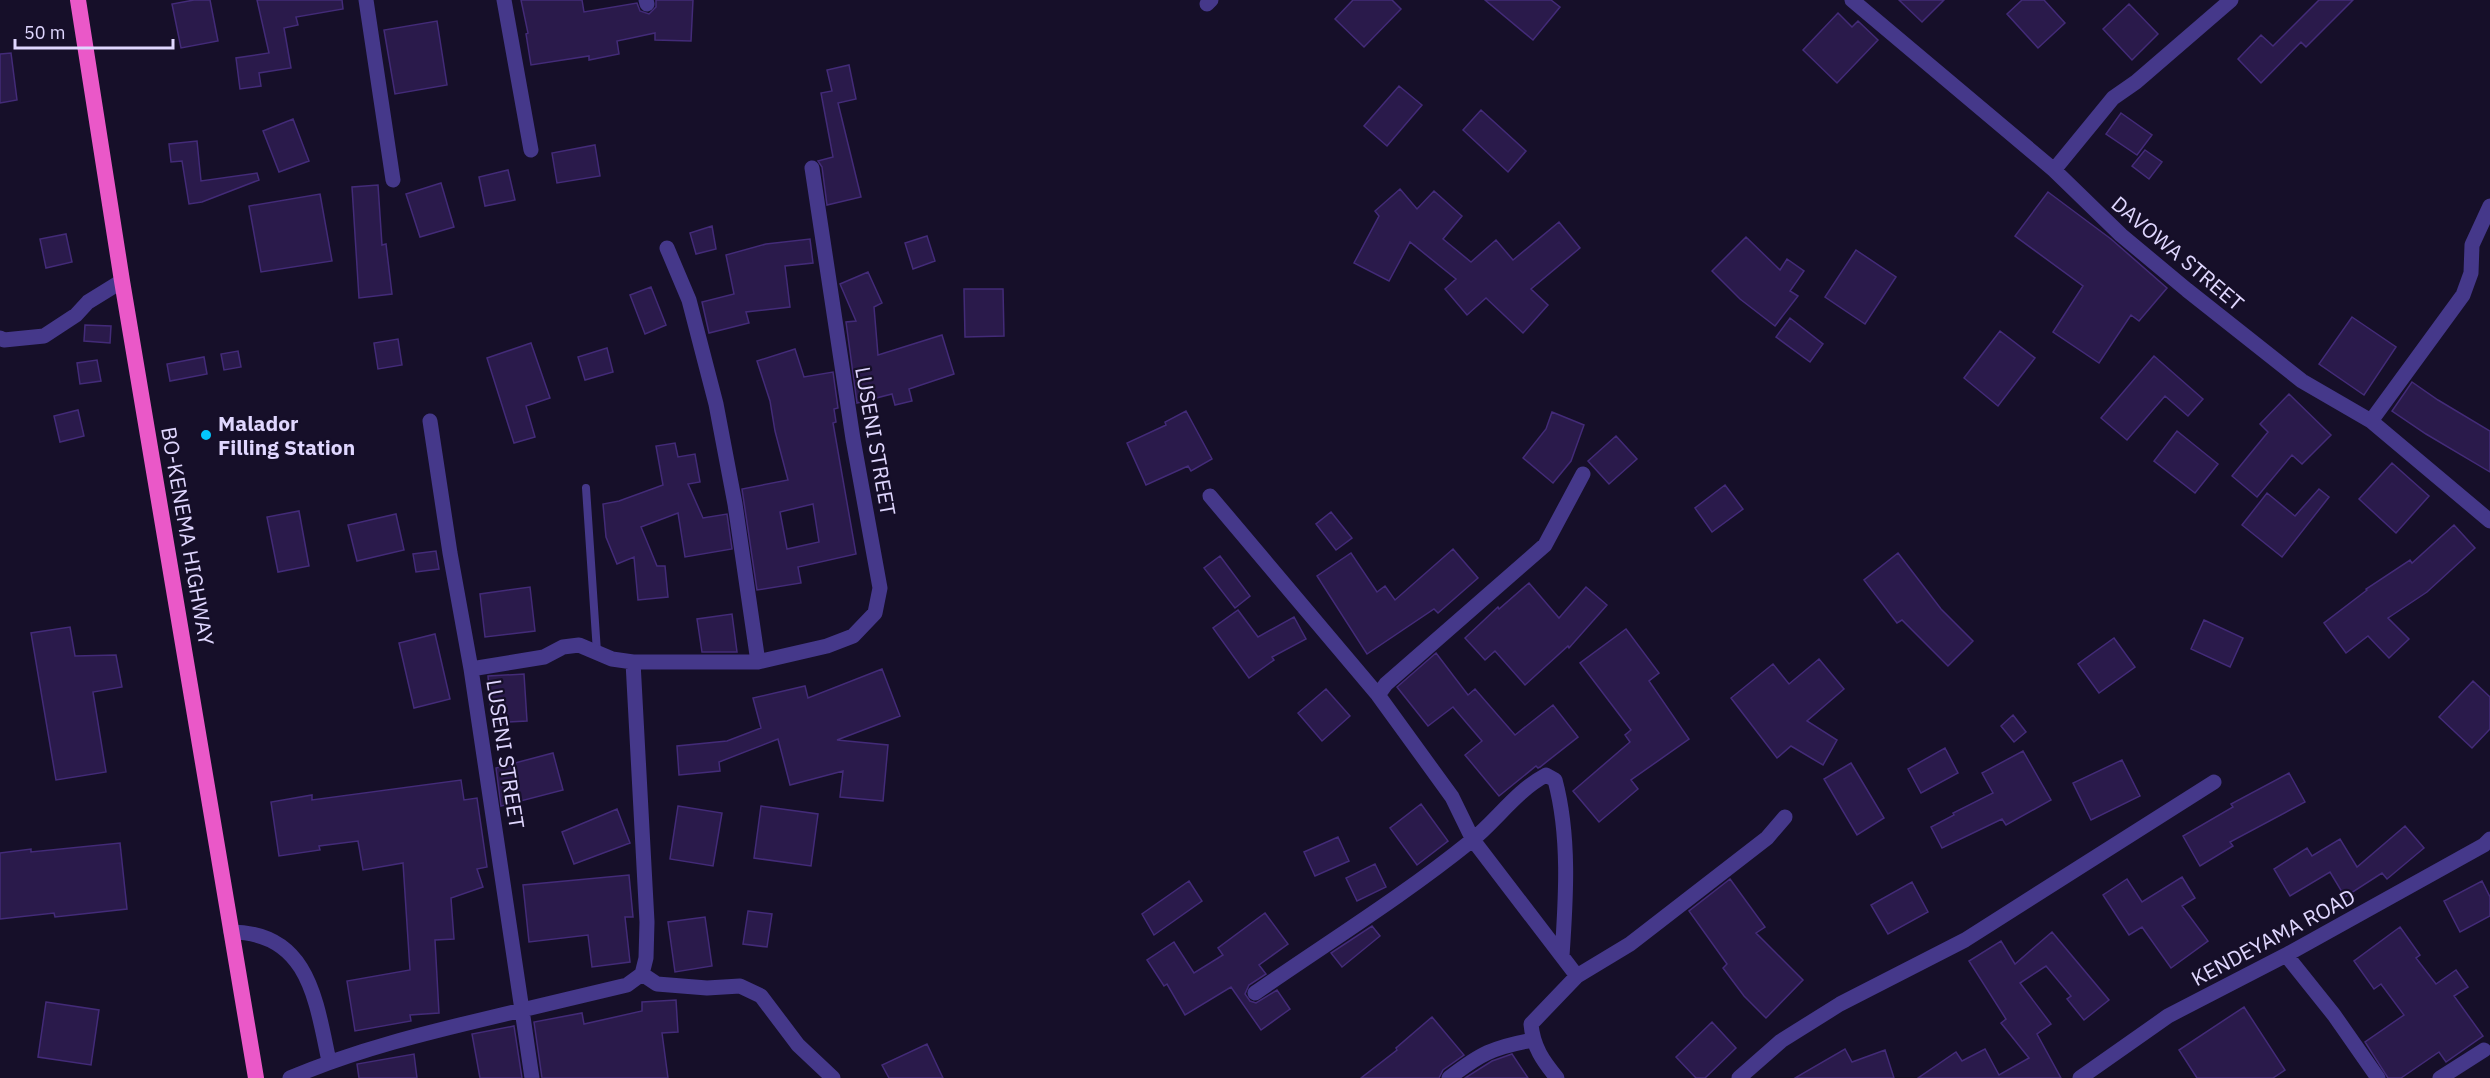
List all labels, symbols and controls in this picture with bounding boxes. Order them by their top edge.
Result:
scale bar [15,12,172,50]
text: 50 m [24,21,66,44]
street label: DAVOWA STREET [2106,189,2250,317]
street label: LUSENI STREET [849,364,903,518]
place label: Malador Filling Station [218,409,355,461]
street label: BO-KENEMA HIGHWAY [155,425,221,648]
marker: Malador Filling Station [199,428,213,442]
street label: LUSENI STREET [480,677,532,831]
street label: KENDEYAMA ROAD [2186,882,2360,992]

